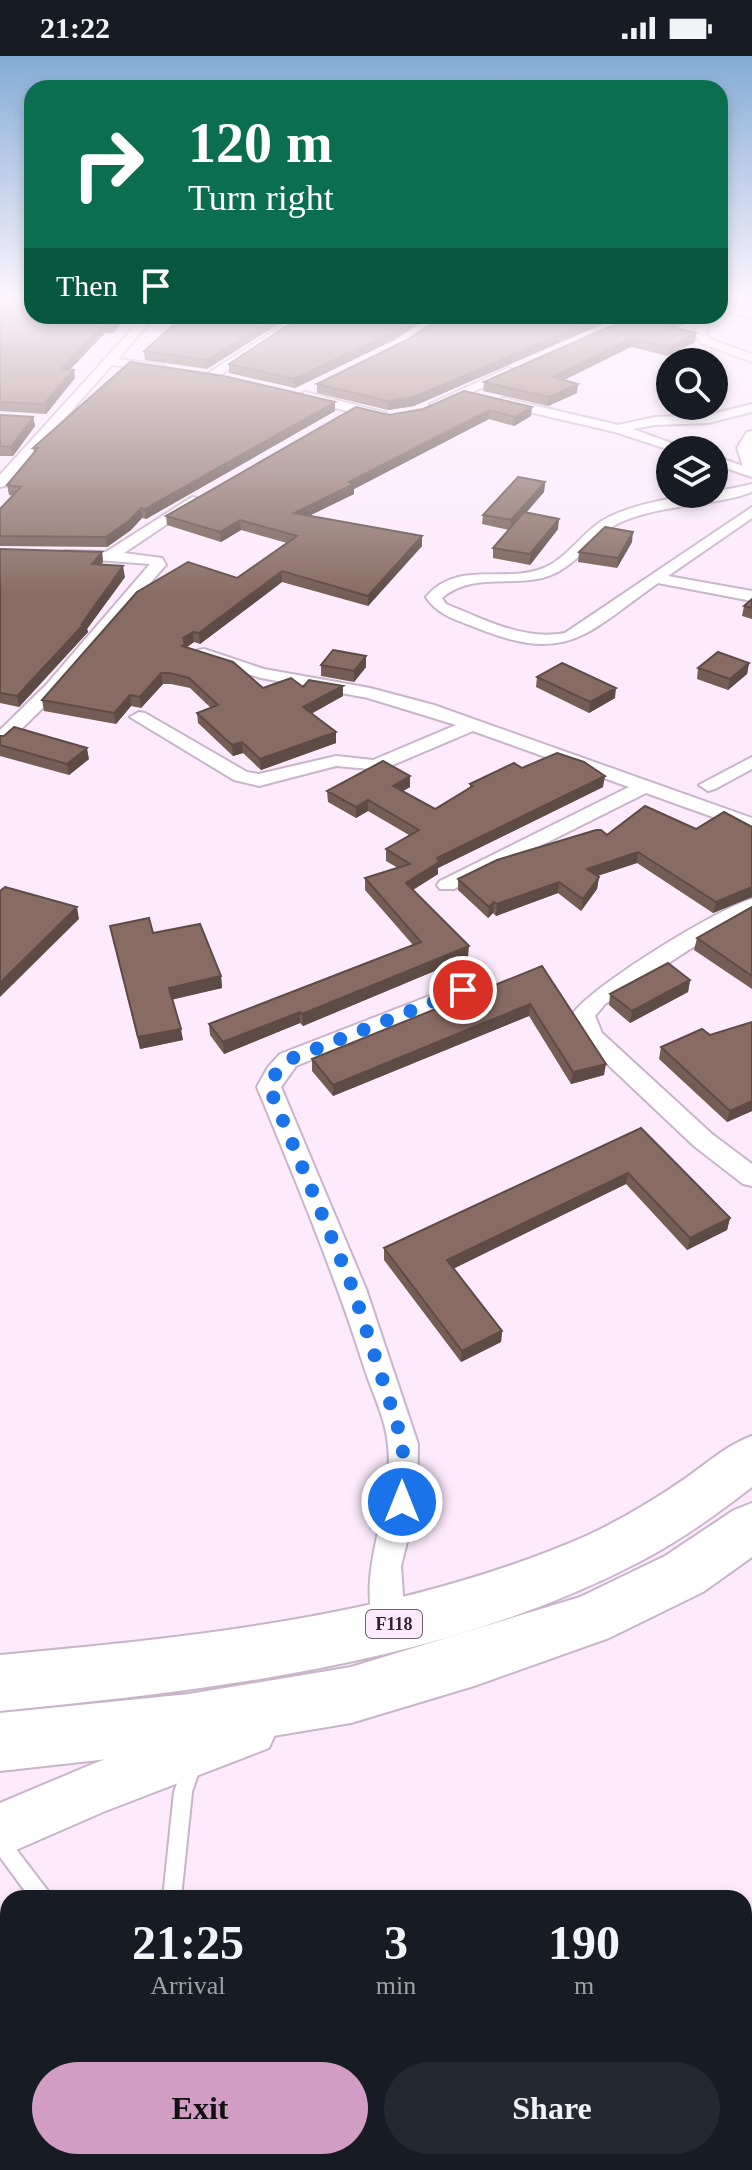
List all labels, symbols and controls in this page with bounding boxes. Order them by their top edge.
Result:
text: 21:22 [40,11,110,44]
icon: right [56,112,160,216]
text: 120 m [188,112,333,174]
text: Turn right [188,178,334,218]
icon: arrive [134,264,178,308]
text: Then [56,269,118,302]
map controls [656,348,728,508]
button: search [656,348,728,420]
button: layers [656,436,728,508]
pin [429,956,497,1024]
icon: arrive [441,968,485,1012]
position arrow [360,1460,444,1544]
road number: F118 [366,1610,422,1638]
text: 21:25 [132,1916,244,1969]
text: 3 [384,1916,408,1969]
text: 190 [548,1916,620,1969]
text: Arrival [150,1971,225,2000]
text: min [376,1971,416,2000]
text: m [574,1971,594,2000]
button: Exit [32,2062,368,2154]
button: Share [384,2062,720,2154]

